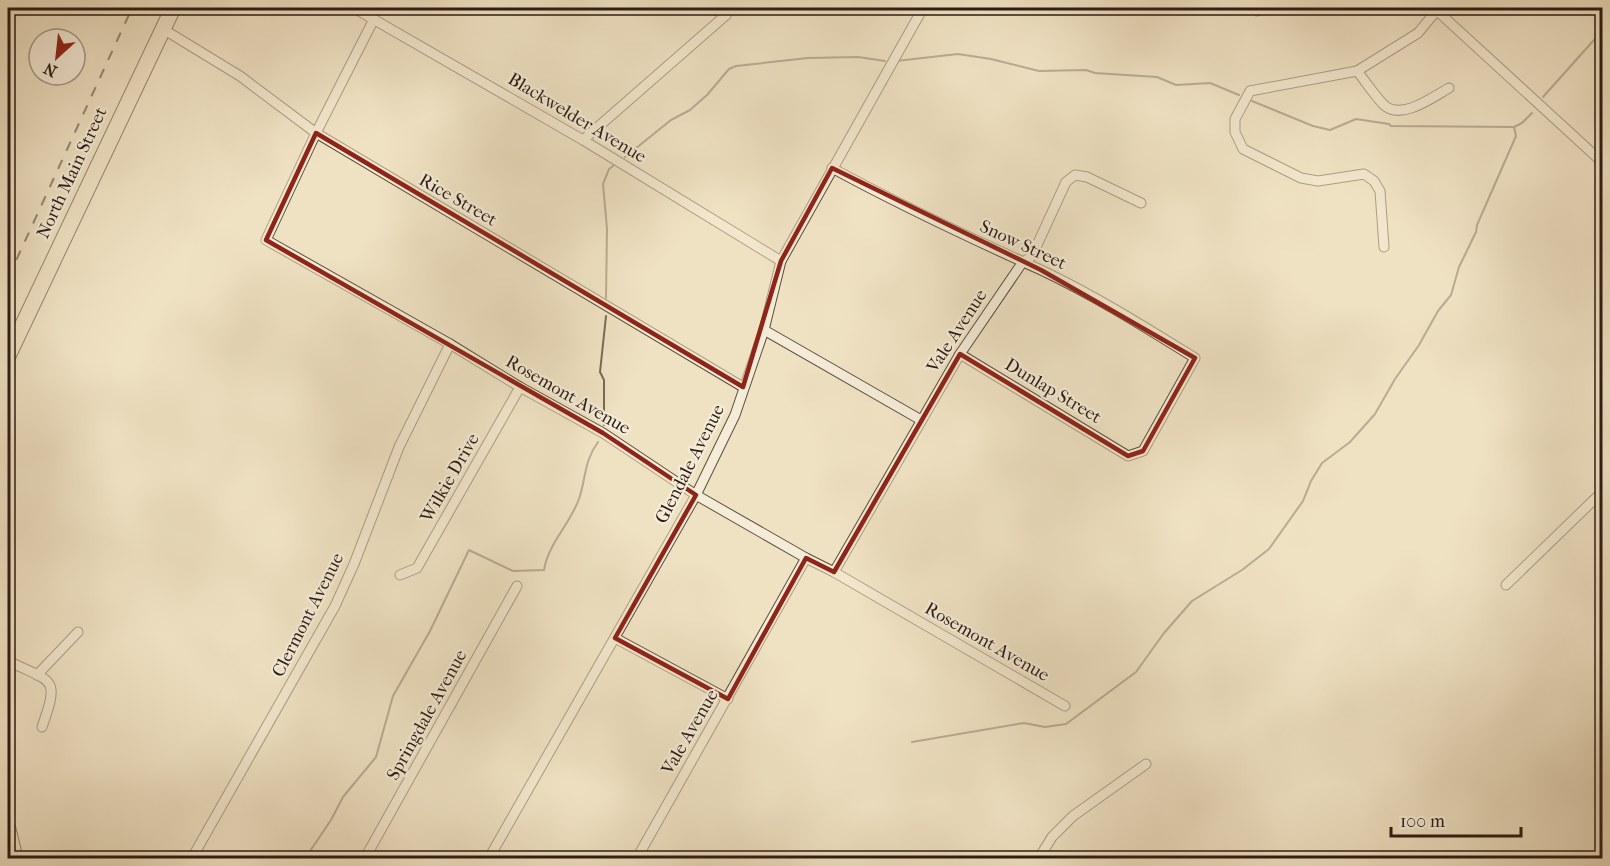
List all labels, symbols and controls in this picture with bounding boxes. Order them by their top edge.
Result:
north arrow [27,27,87,87]
text: N [40,58,60,81]
street label: Blackwelder Avenue [504,69,650,168]
street label: North Main Street [32,104,112,242]
street label: Rice Street [415,169,501,231]
street label: Snow Street [976,216,1070,274]
street label: Vale Avenue [922,286,992,377]
street label: Rosemont Avenue [502,351,634,439]
street label: Dunlap Street [1001,354,1106,428]
street label: Glendale Avenue [651,401,729,527]
street label: Wilkie Drive [416,430,484,527]
street label: Clermont Avenue [268,550,348,680]
street label: Rosemont Avenue [921,598,1053,686]
street label: Springdale Avenue [382,646,472,784]
street label: Vale Avenue [657,686,723,779]
scale bar [1391,800,1522,838]
text: 100 m [1400,811,1445,832]

